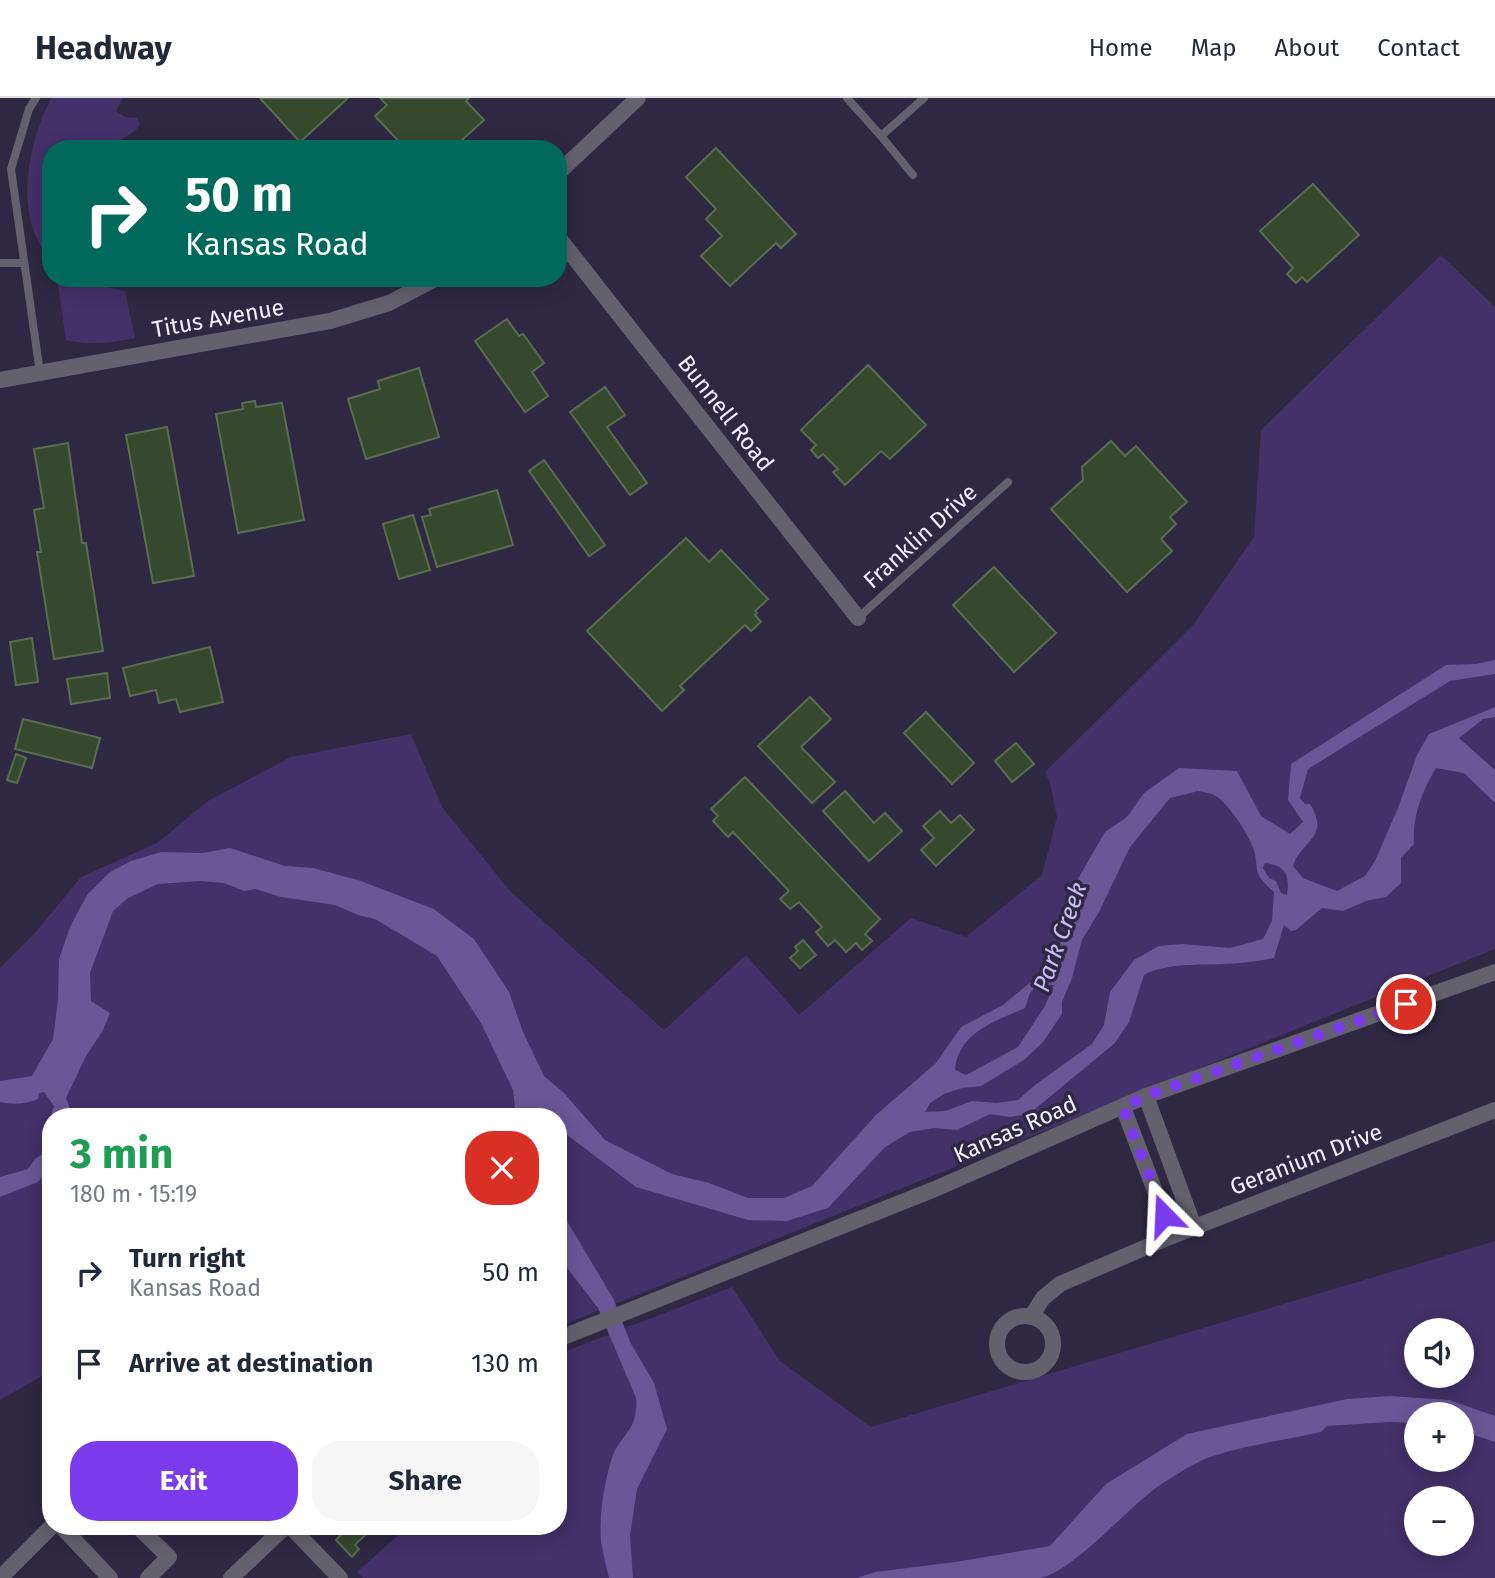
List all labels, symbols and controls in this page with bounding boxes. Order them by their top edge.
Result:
text: Headway [35,28,172,68]
text: Home [1089,34,1153,62]
text: Map [1191,34,1237,62]
text: About [1275,34,1339,62]
text: Contact [1377,34,1460,62]
text: 50 m [185,165,293,224]
icon: right [70,168,161,259]
text: Kansas Road [185,225,369,263]
street label: Titus Avenue [150,293,286,343]
street label: Bunnell Road [672,349,780,477]
street label: Franklin Drive [857,478,983,594]
water label: Park Creek [1027,878,1093,996]
pin [1376,974,1436,1034]
icon: arrive [1387,985,1425,1023]
street label: Kansas Road [949,1089,1081,1169]
street label: Geranium Drive [1226,1117,1386,1201]
text: 3 min [70,1129,173,1179]
button: close [465,1131,539,1205]
position arrow [1127,1178,1201,1252]
text: 180 m · 15:19 [70,1180,197,1208]
text: Turn right [129,1243,246,1274]
icon: right [70,1254,108,1292]
text: 50 m [482,1257,539,1288]
text: Kansas Road [129,1274,261,1302]
map controls [1404,1318,1474,1556]
button: sound [1404,1318,1474,1388]
icon: arrive [70,1345,108,1383]
text: Arrive at destination [129,1348,373,1379]
text: 130 m [471,1348,539,1379]
button: + [1404,1402,1474,1472]
button: Exit [70,1441,298,1521]
button: Share [312,1441,539,1521]
button: − [1404,1486,1474,1556]

